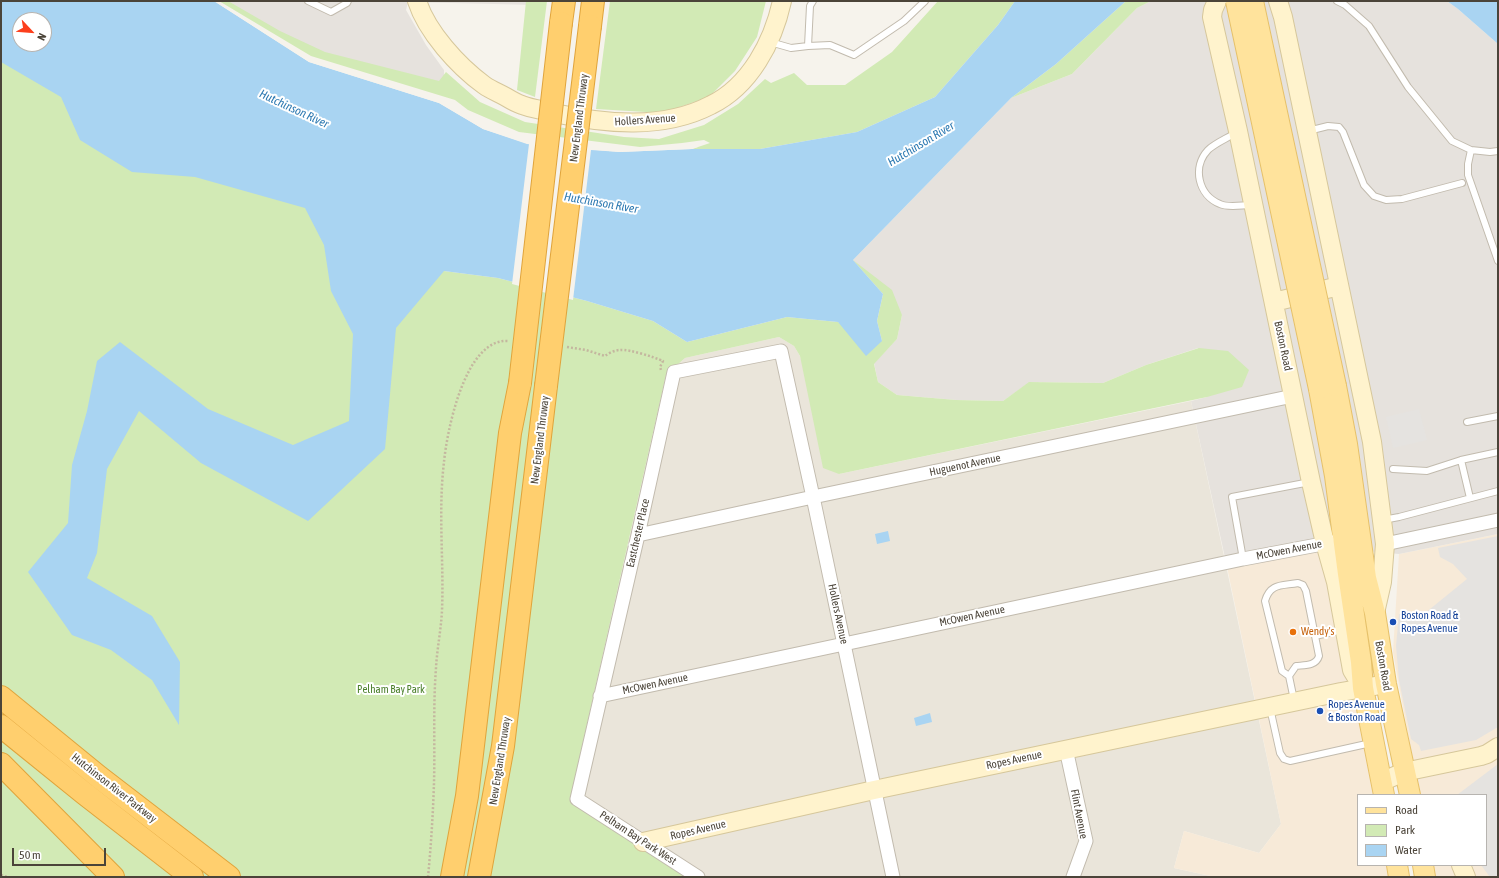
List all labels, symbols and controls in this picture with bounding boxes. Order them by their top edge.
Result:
north arrow [12,12,52,52]
text: N [35,31,49,42]
street label: New England Thruway [567,73,591,163]
water label: Hutchinson River [257,87,331,131]
street label: Hollers Avenue [614,111,676,129]
water label: Hutchinson River [885,119,957,169]
water label: Hutchinson River [563,189,639,217]
street label: Boston Road [1271,320,1295,372]
street label: New England Thruway [528,395,552,485]
street label: Huguenot Avenue [928,451,1002,479]
street label: Eastchester Place [624,497,652,569]
street label: McOwen Avenue [1255,537,1323,563]
street label: Hollers Avenue [825,583,851,645]
street label: McOwen Avenue [938,603,1006,629]
place label: Boston Road & Ropes Avenue [1401,609,1459,635]
marker: Boston Road & Ropes Avenue [1388,617,1398,627]
place label: Wendy's [1301,625,1334,639]
marker: Wendy's [1288,627,1298,637]
street label: Boston Road [1372,640,1394,692]
street label: McOwen Avenue [621,671,689,697]
park label: Pelham Bay Park [357,683,425,697]
place label: Ropes Avenue & Boston Road [1328,698,1386,724]
marker: Ropes Avenue & Boston Road [1315,706,1325,716]
street label: New England Thruway [487,716,513,806]
street label: Ropes Avenue [985,748,1043,772]
street label: Hutchinson River Parkway [69,751,159,825]
street label: Flint Avenue [1068,788,1090,840]
legend [1357,794,1487,866]
text: Road [1395,803,1418,817]
street label: Pelham Bay Park West [597,808,679,868]
street label: Ropes Avenue [669,817,727,843]
text: Park [1395,823,1415,837]
scale bar [14,840,108,866]
text: Water [1395,843,1421,857]
text: 50 m [19,848,41,862]

